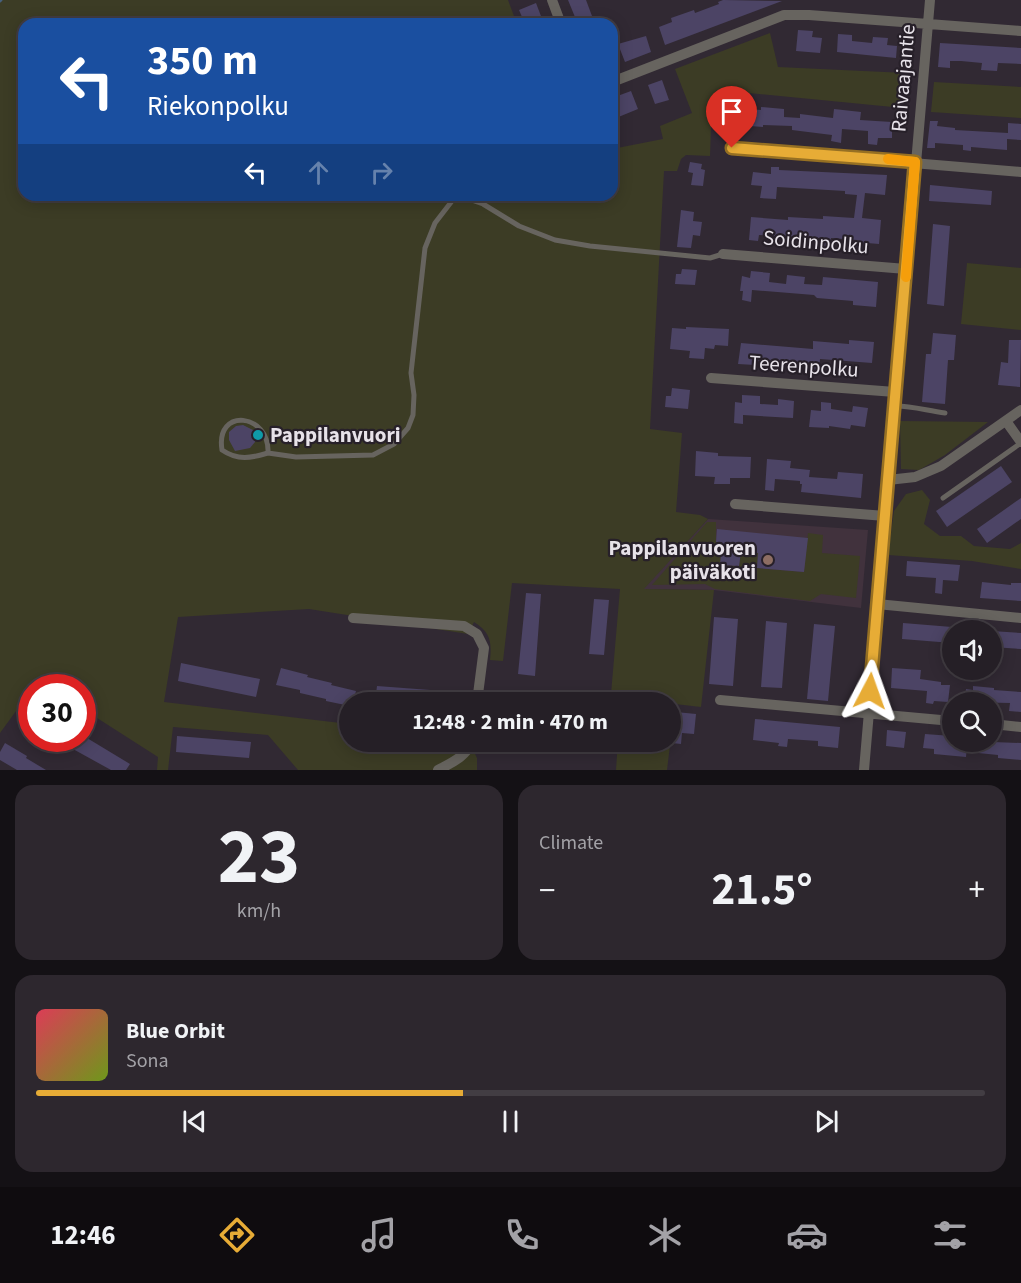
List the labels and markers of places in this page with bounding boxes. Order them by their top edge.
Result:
pin [706,86,757,148]
place label: Pappilanvuori [270,420,401,450]
marker: Pappilanvuori [251,428,265,442]
place label: Pappilanvuoren päiväkoti [609,533,756,587]
marker: Pappilanvuoren päiväkoti [761,553,775,567]

